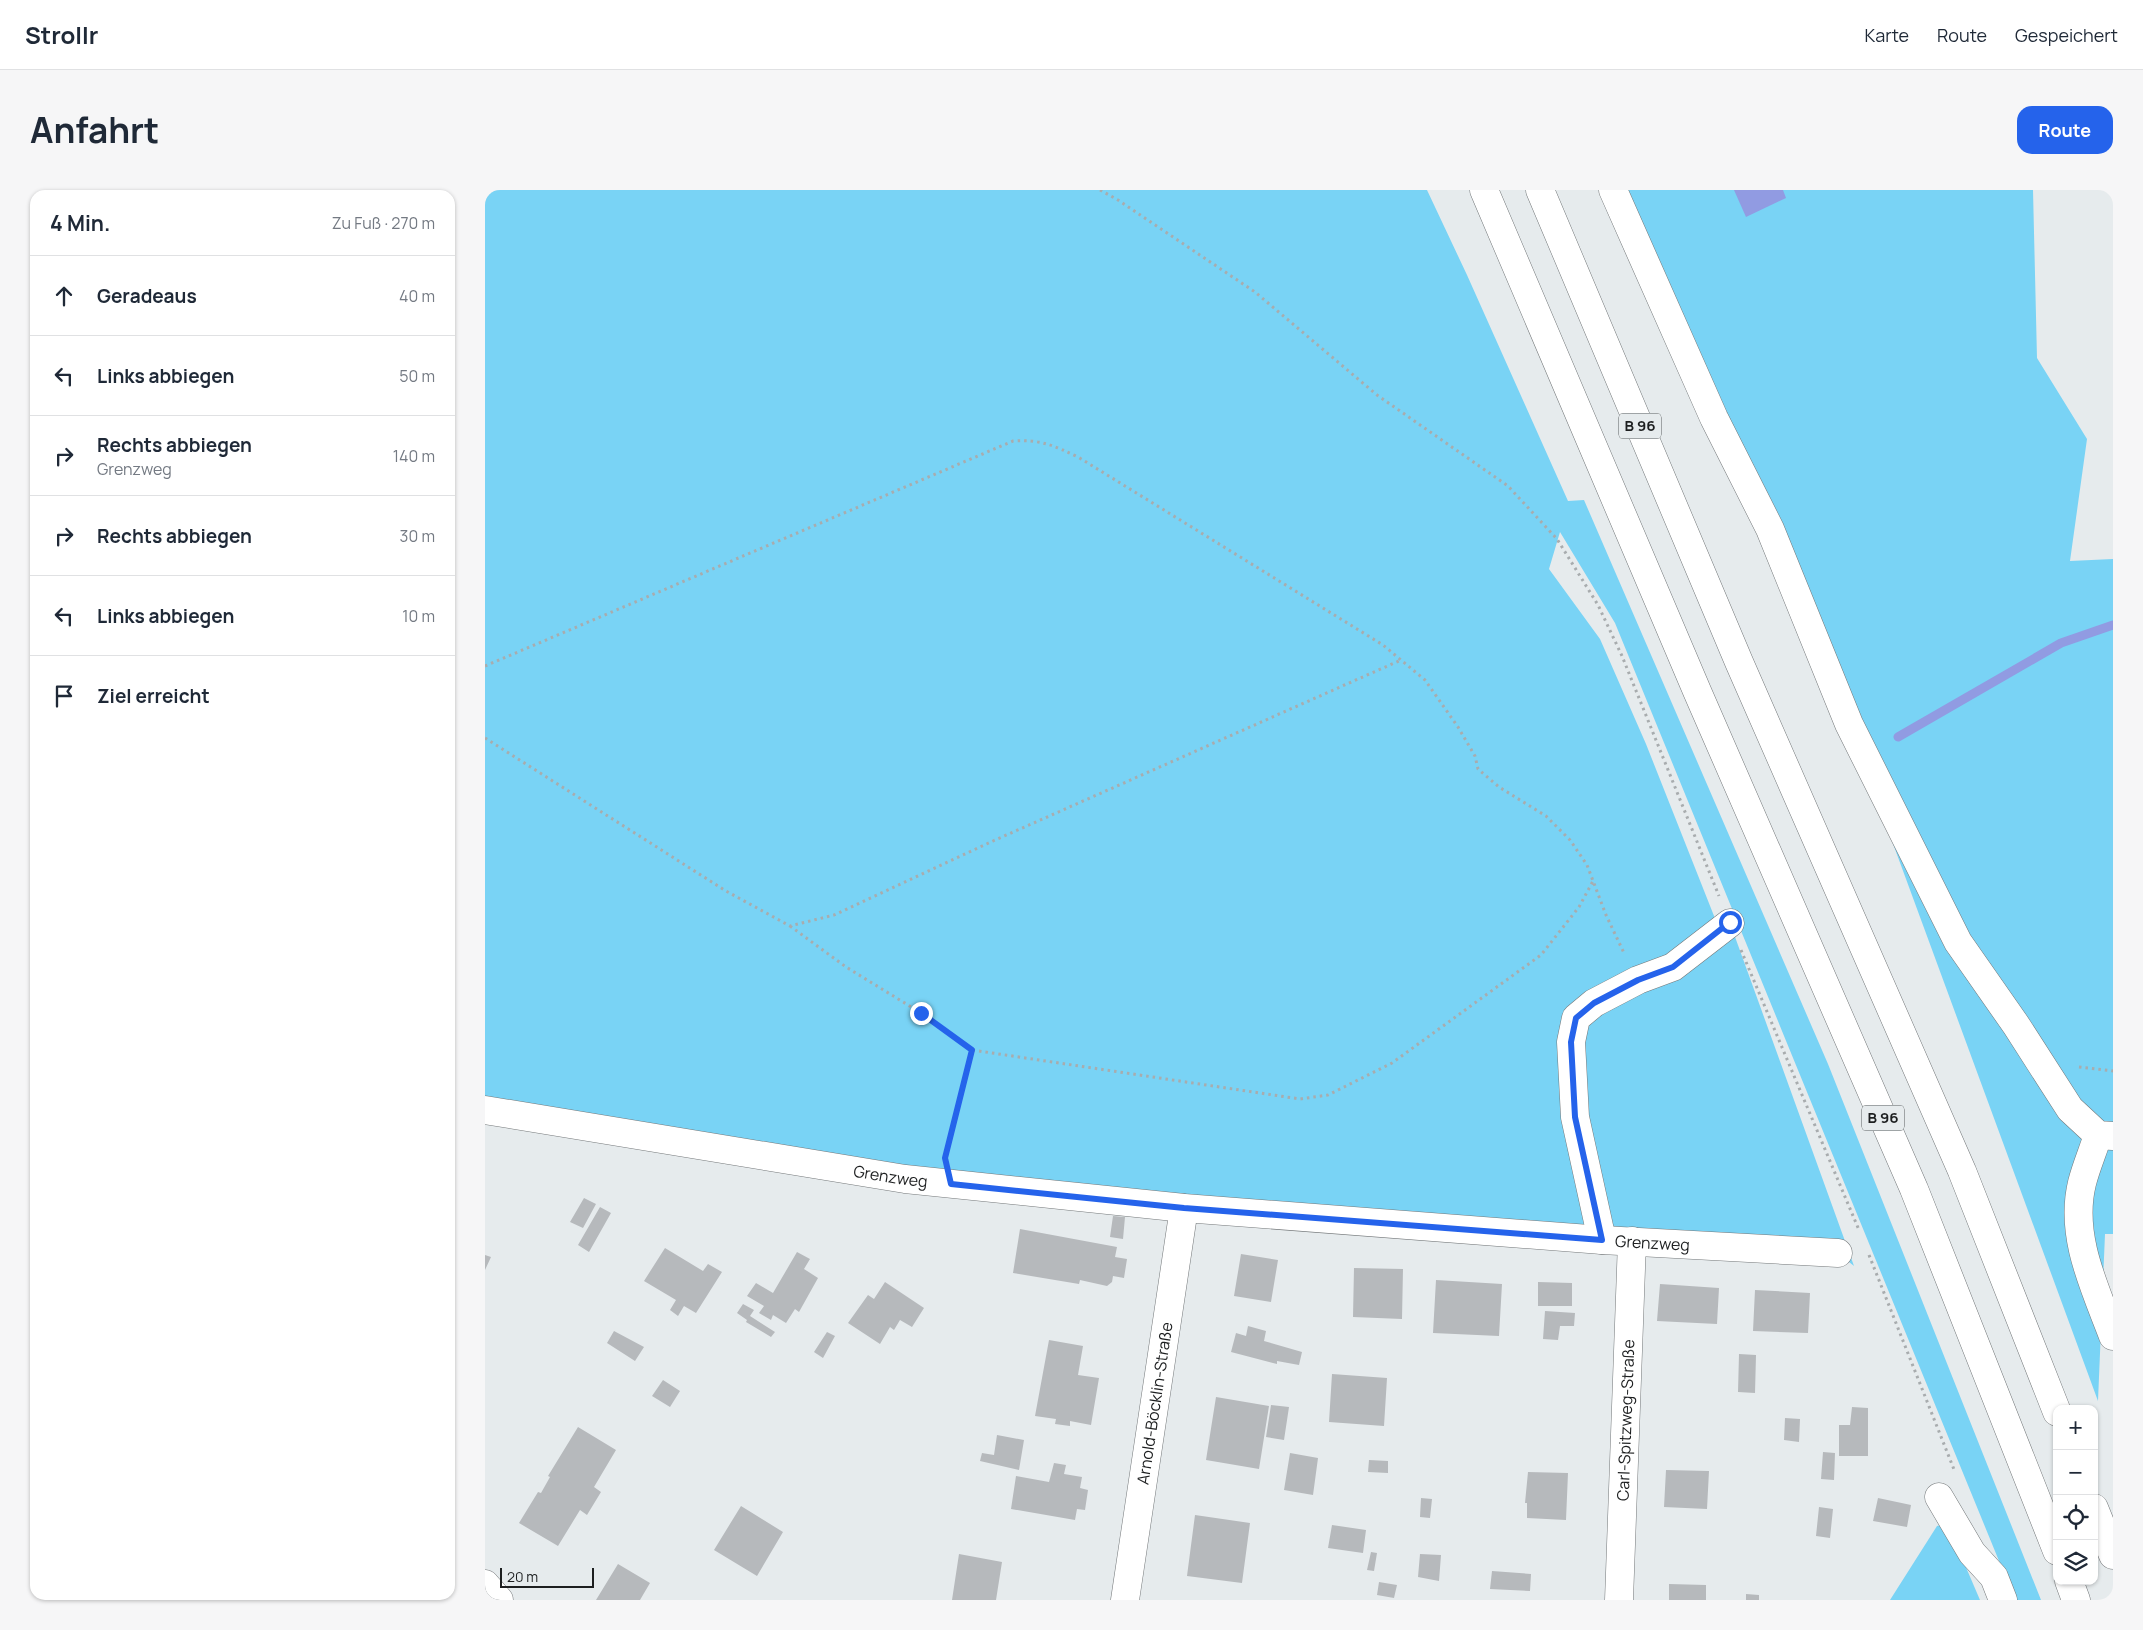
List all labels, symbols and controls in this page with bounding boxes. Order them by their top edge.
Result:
text: Strollr [25,18,98,51]
text: Karte [1864,23,1909,47]
text: Route [1937,23,1987,47]
text: Gespeichert [2015,23,2118,47]
text: Anfahrt [30,106,159,154]
button: Route [2017,106,2113,154]
text: 4 Min. [50,209,110,237]
text: Zu Fuß · 270 m [332,212,435,234]
icon: ahead [50,282,78,310]
text: Geradeaus [97,283,197,309]
text: 40 m [399,285,435,307]
icon: left [50,362,78,390]
text: Links abbiegen [97,363,234,389]
text: 50 m [399,365,435,387]
road number: B 96 [1619,414,1661,438]
text: Rechts abbiegen [97,432,252,458]
icon: right [50,442,78,470]
text: 140 m [393,445,435,467]
text: Grenzweg [97,458,172,480]
icon: right [50,522,78,550]
text: Rechts abbiegen [97,523,252,549]
text: 30 m [400,525,435,547]
icon: left [50,602,78,630]
text: Links abbiegen [97,603,234,629]
text: 10 m [402,605,435,627]
icon: arrive [50,682,78,710]
text: Ziel erreicht [97,683,210,709]
route start [1719,911,1742,934]
route end [910,1002,933,1025]
road number: B 96 [1862,1106,1904,1130]
street label: Grenzweg [852,1160,929,1192]
street label: Grenzweg [1615,1230,1691,1256]
street label: Arnold-Böcklin-Straße [1132,1320,1178,1486]
street label: Carl-Spitzweg-Straße [1612,1339,1639,1501]
map controls [2053,1405,2098,1585]
button: + [2053,1405,2098,1450]
button: − [2053,1450,2098,1495]
button: locate [2053,1495,2098,1540]
button: layers [2053,1540,2098,1585]
scale bar [500,1565,594,1588]
text: 20 m [507,1567,538,1586]

